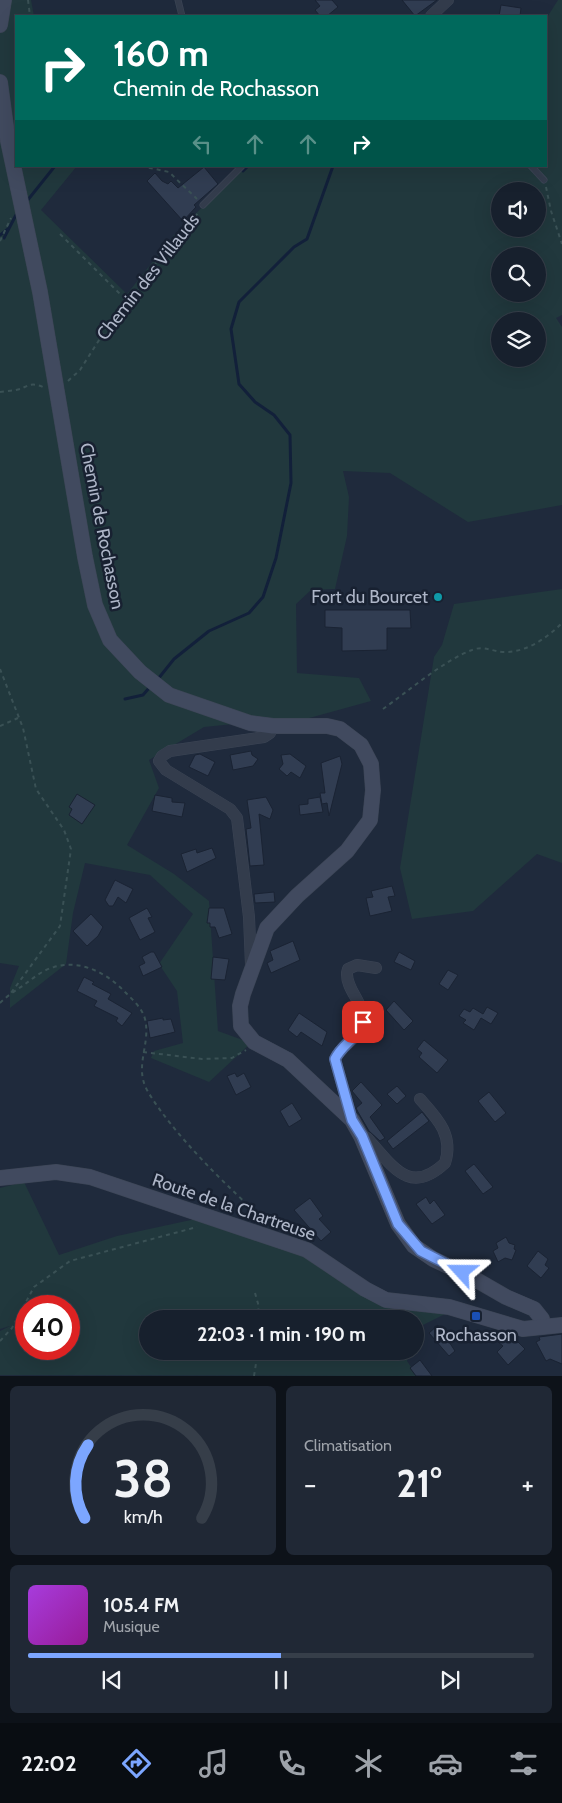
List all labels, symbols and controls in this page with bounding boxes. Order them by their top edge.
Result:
text: 160 m [113,32,209,75]
icon: right [30,35,95,100]
text: Chemin de Rochasson [113,75,319,102]
icon: left [188,130,216,158]
icon: ahead [241,130,269,158]
icon: ahead [294,130,322,158]
icon: right [347,130,375,158]
map controls [491,182,546,367]
button: sound [491,182,546,237]
street label: Chemin des Villauds [92,210,204,344]
button: search [491,247,546,302]
button: layers [491,312,546,367]
street label: Chemin de Rochasson [75,441,129,611]
place label: Fort du Bourcet [311,586,428,608]
marker: Fort du Bourcet [432,591,444,603]
pin [342,1001,384,1043]
icon: arrive [349,1008,377,1036]
street label: Route de la Chartreuse [149,1169,319,1245]
position arrow [435,1245,487,1297]
speed limit sign: 40 [15,1295,80,1360]
marker: Rochasson [470,1310,482,1322]
text: 22:03 · 1 min · 190 m [197,1323,366,1346]
place label: Rochasson [435,1324,517,1346]
text: Climatisation [304,1436,392,1455]
text: 38 [113,1447,173,1510]
text: 21° [396,1460,442,1507]
text: − [304,1467,316,1501]
text: + [522,1467,534,1501]
text: km/h [123,1506,163,1527]
text: 105.4 FM [103,1594,179,1617]
text: Musique [103,1617,160,1636]
icon: previous [98,1666,126,1694]
icon: pause [267,1666,295,1694]
icon: next [436,1666,464,1694]
icon: directions [119,1746,154,1781]
icon: music [196,1746,231,1781]
icon: phone [274,1746,309,1781]
icon: climate [351,1746,386,1781]
icon: car [428,1746,463,1781]
icon: filters [506,1746,541,1781]
text: 22:02 [21,1750,77,1777]

